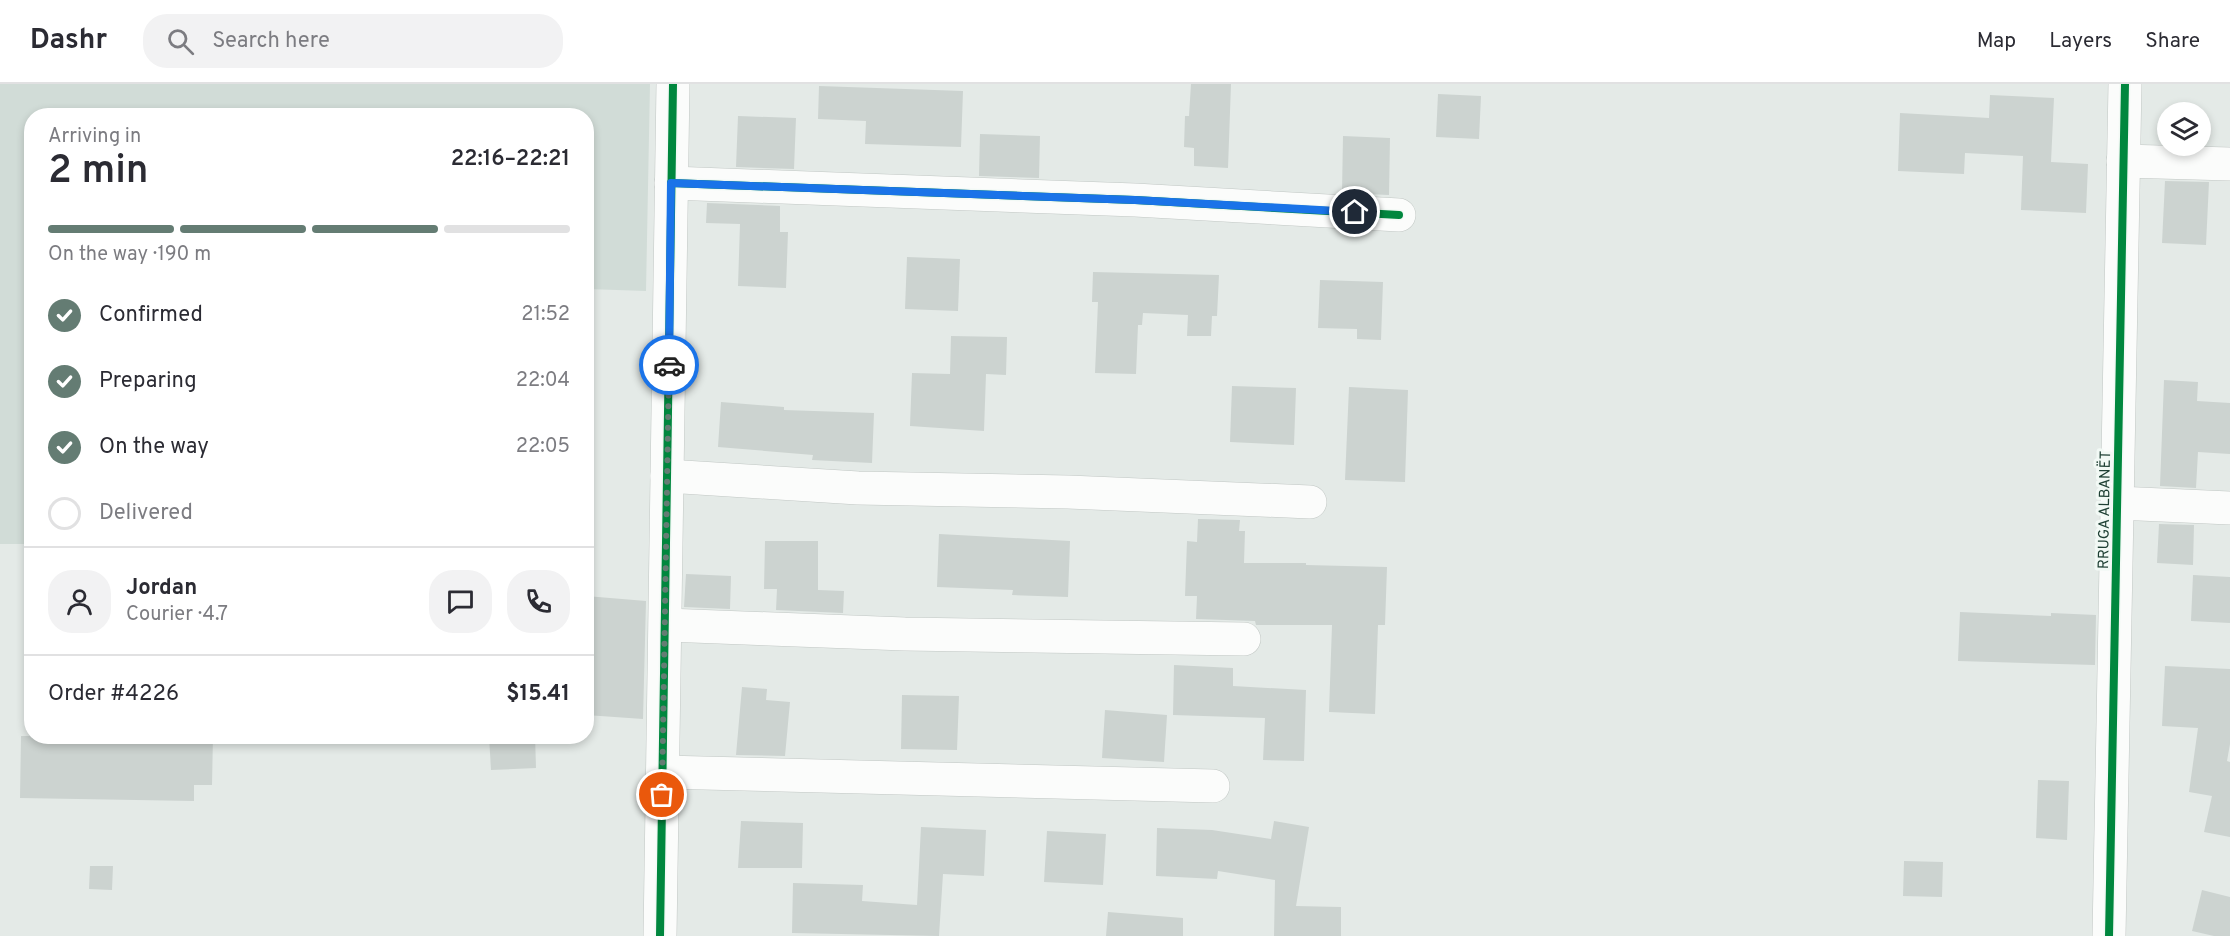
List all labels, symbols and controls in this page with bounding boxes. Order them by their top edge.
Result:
search box [143,14,563,68]
text: Dashr [30,23,107,59]
icon: search [164,25,197,58]
text: Search here [212,28,330,55]
text: Map [1977,28,2016,55]
text: Layers [2049,28,2112,55]
text: Share [2145,28,2200,55]
map controls [2157,102,2211,156]
button: layers [2157,102,2211,156]
text: Arriving in [48,124,141,150]
text: 22:16–22:21 [451,146,570,173]
text: 2 min [48,148,149,197]
pin [1329,186,1380,237]
icon: home [1338,195,1371,228]
text: On the way · 190 m [48,242,211,268]
icon: check [48,299,81,332]
text: Confirmed [99,302,203,329]
text: 21:52 [521,302,570,328]
courier [639,335,699,395]
icon: car [653,349,686,382]
icon: check [48,365,81,398]
text: Preparing [99,368,197,395]
text: 22:04 [516,368,570,394]
icon: check [48,431,81,464]
text: On the way [99,434,209,461]
text: 22:05 [516,434,570,460]
street label: RRUGA ALBANËT [2094,451,2116,569]
text: Delivered [99,500,193,527]
button: person [48,570,111,633]
button: chat [429,570,492,633]
button: phone [507,570,570,633]
text: Jordan [126,575,197,602]
text: Courier · 4.7 [126,602,228,628]
text: Order #4226 [48,681,179,708]
text: $15.41 [506,681,570,708]
pin [636,769,687,820]
icon: bag [645,778,678,811]

